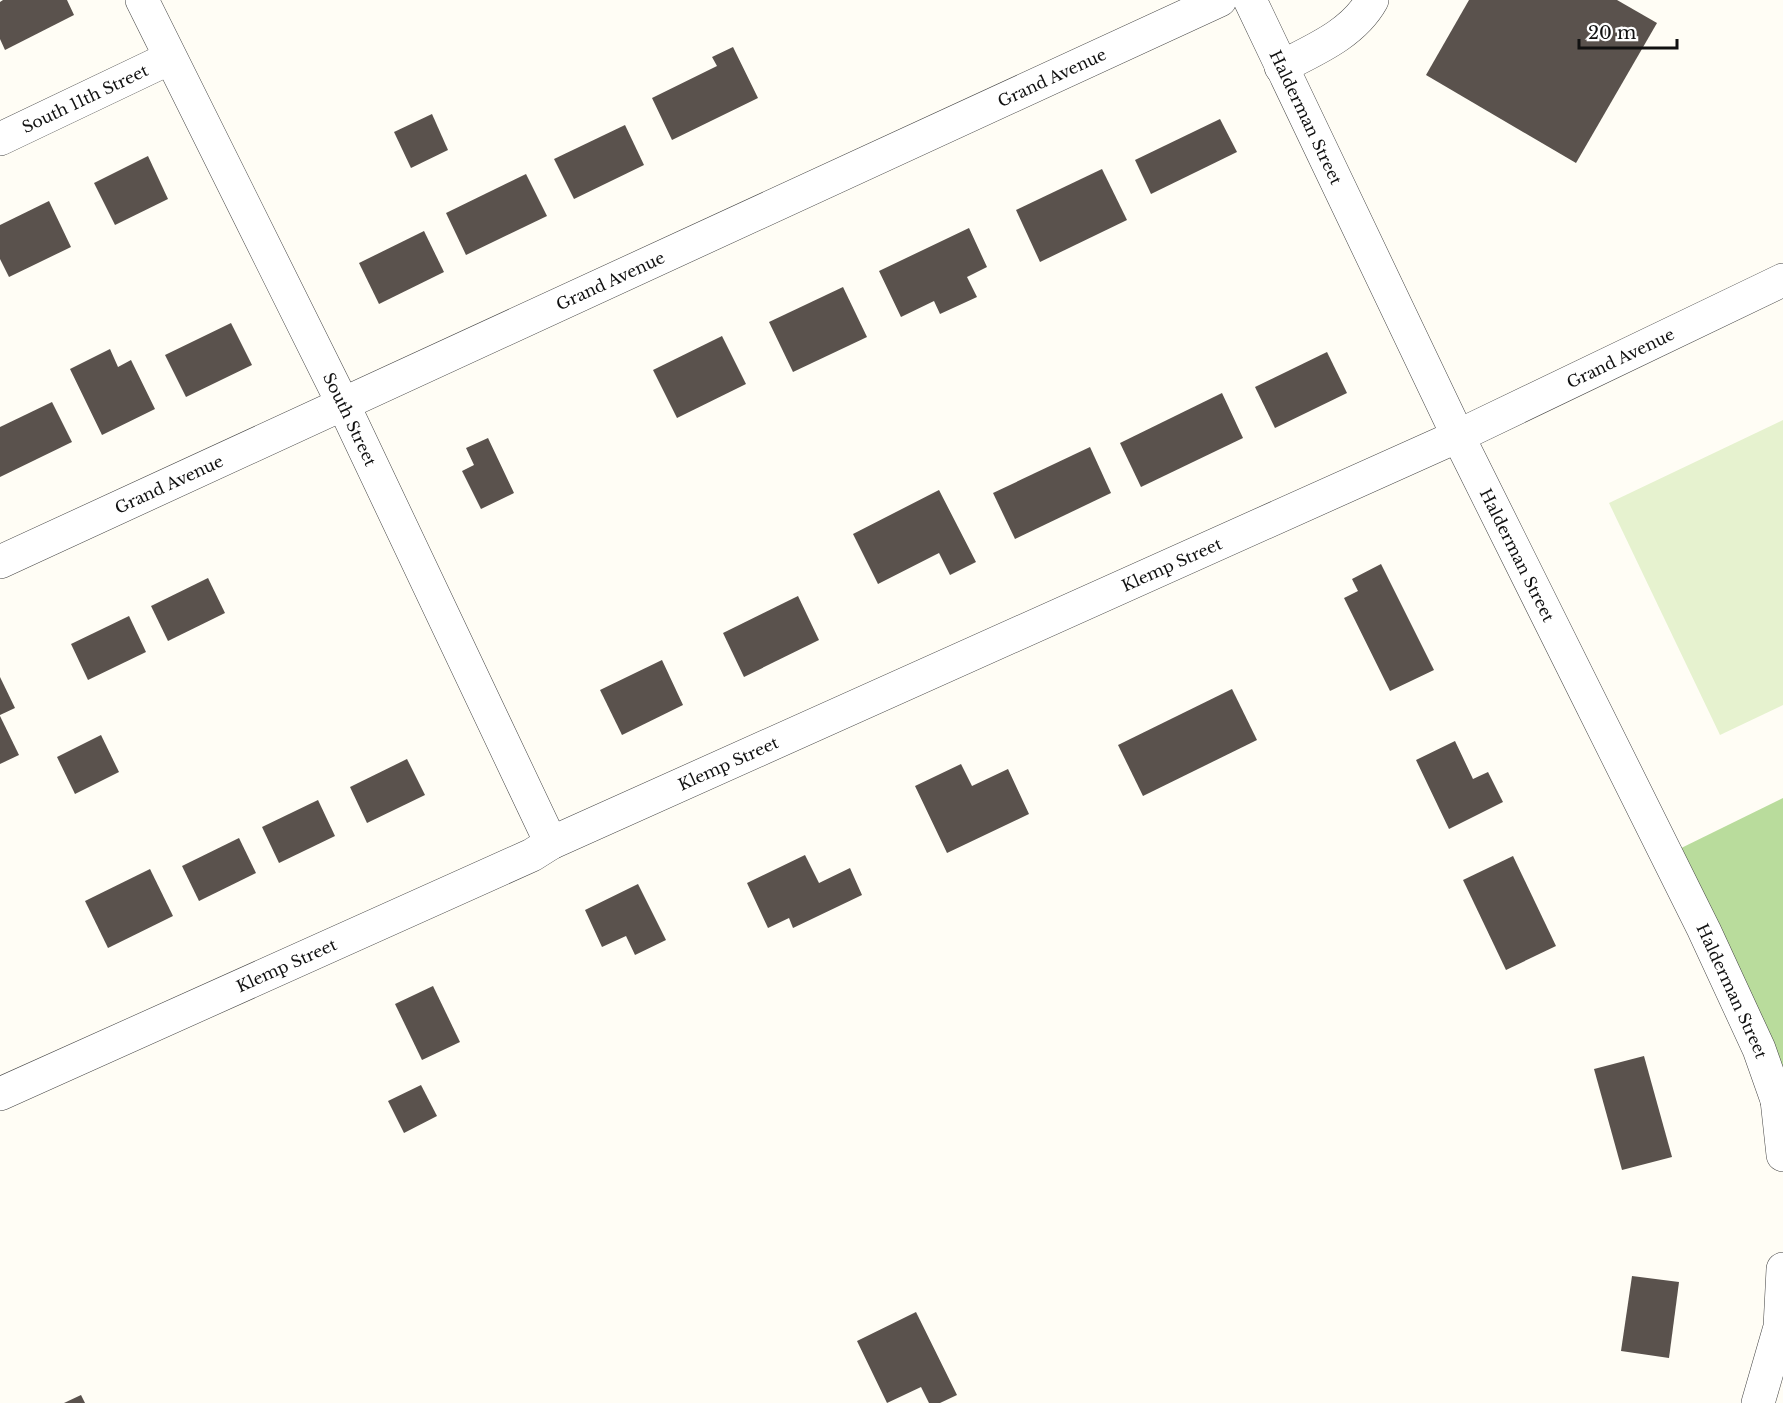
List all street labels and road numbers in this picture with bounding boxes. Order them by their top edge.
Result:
street label: Grand Avenue [994,44,1109,111]
street label: Halderman Street [1265,47,1347,188]
street label: South 11th Street [19,60,151,137]
street label: Grand Avenue [553,247,668,314]
street label: Grand Avenue [1563,324,1678,392]
street label: South Street [319,369,381,469]
street label: Grand Avenue [112,451,226,518]
street label: Halderman Street [1476,485,1559,625]
street label: Klemp Street [1118,533,1225,596]
street label: Klemp Street [675,732,781,795]
street label: Halderman Street [1692,920,1771,1061]
street label: Klemp Street [233,934,340,997]

